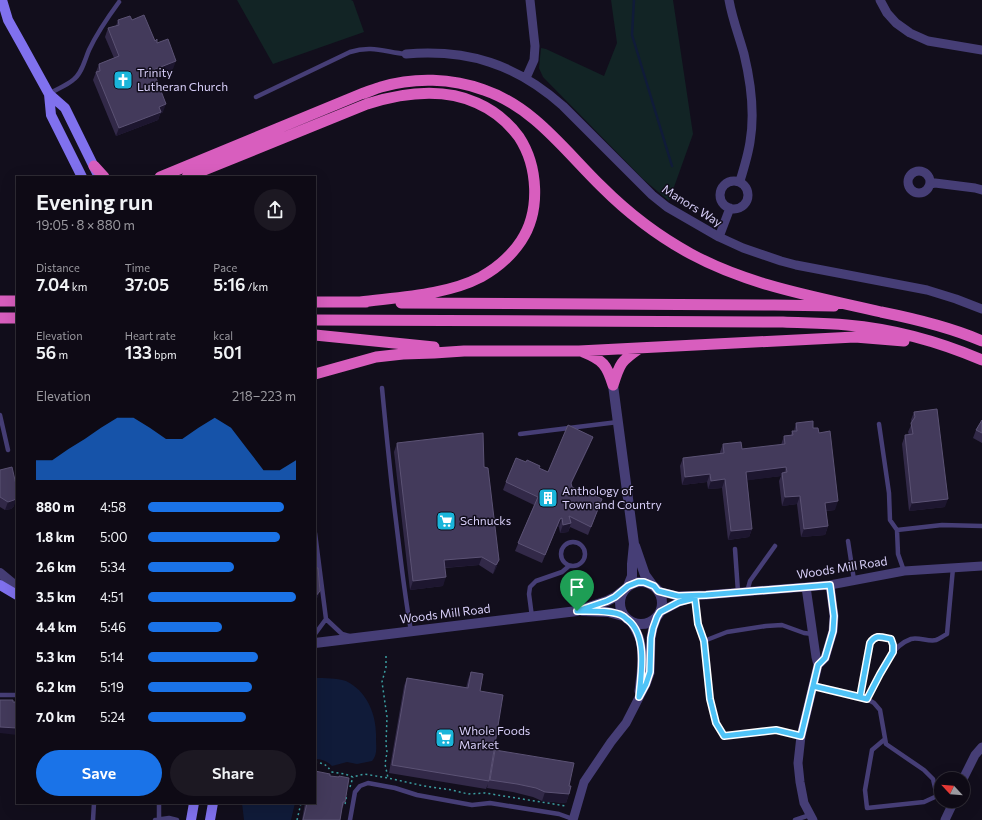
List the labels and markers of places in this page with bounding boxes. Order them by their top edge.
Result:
place label: Trinity Lutheran Church [137,65,228,93]
church icon: Trinity Lutheran Church [112,69,134,91]
place label: Anthology of Town and Country [562,483,662,511]
building icon: Anthology of Town and Country [537,487,559,509]
supermarket icon: Schnucks [435,510,457,532]
place label: Schnucks [460,513,511,527]
pin [560,570,594,611]
place label: Whole Foods Market [459,723,530,751]
supermarket icon: Whole Foods Market [434,727,456,749]

